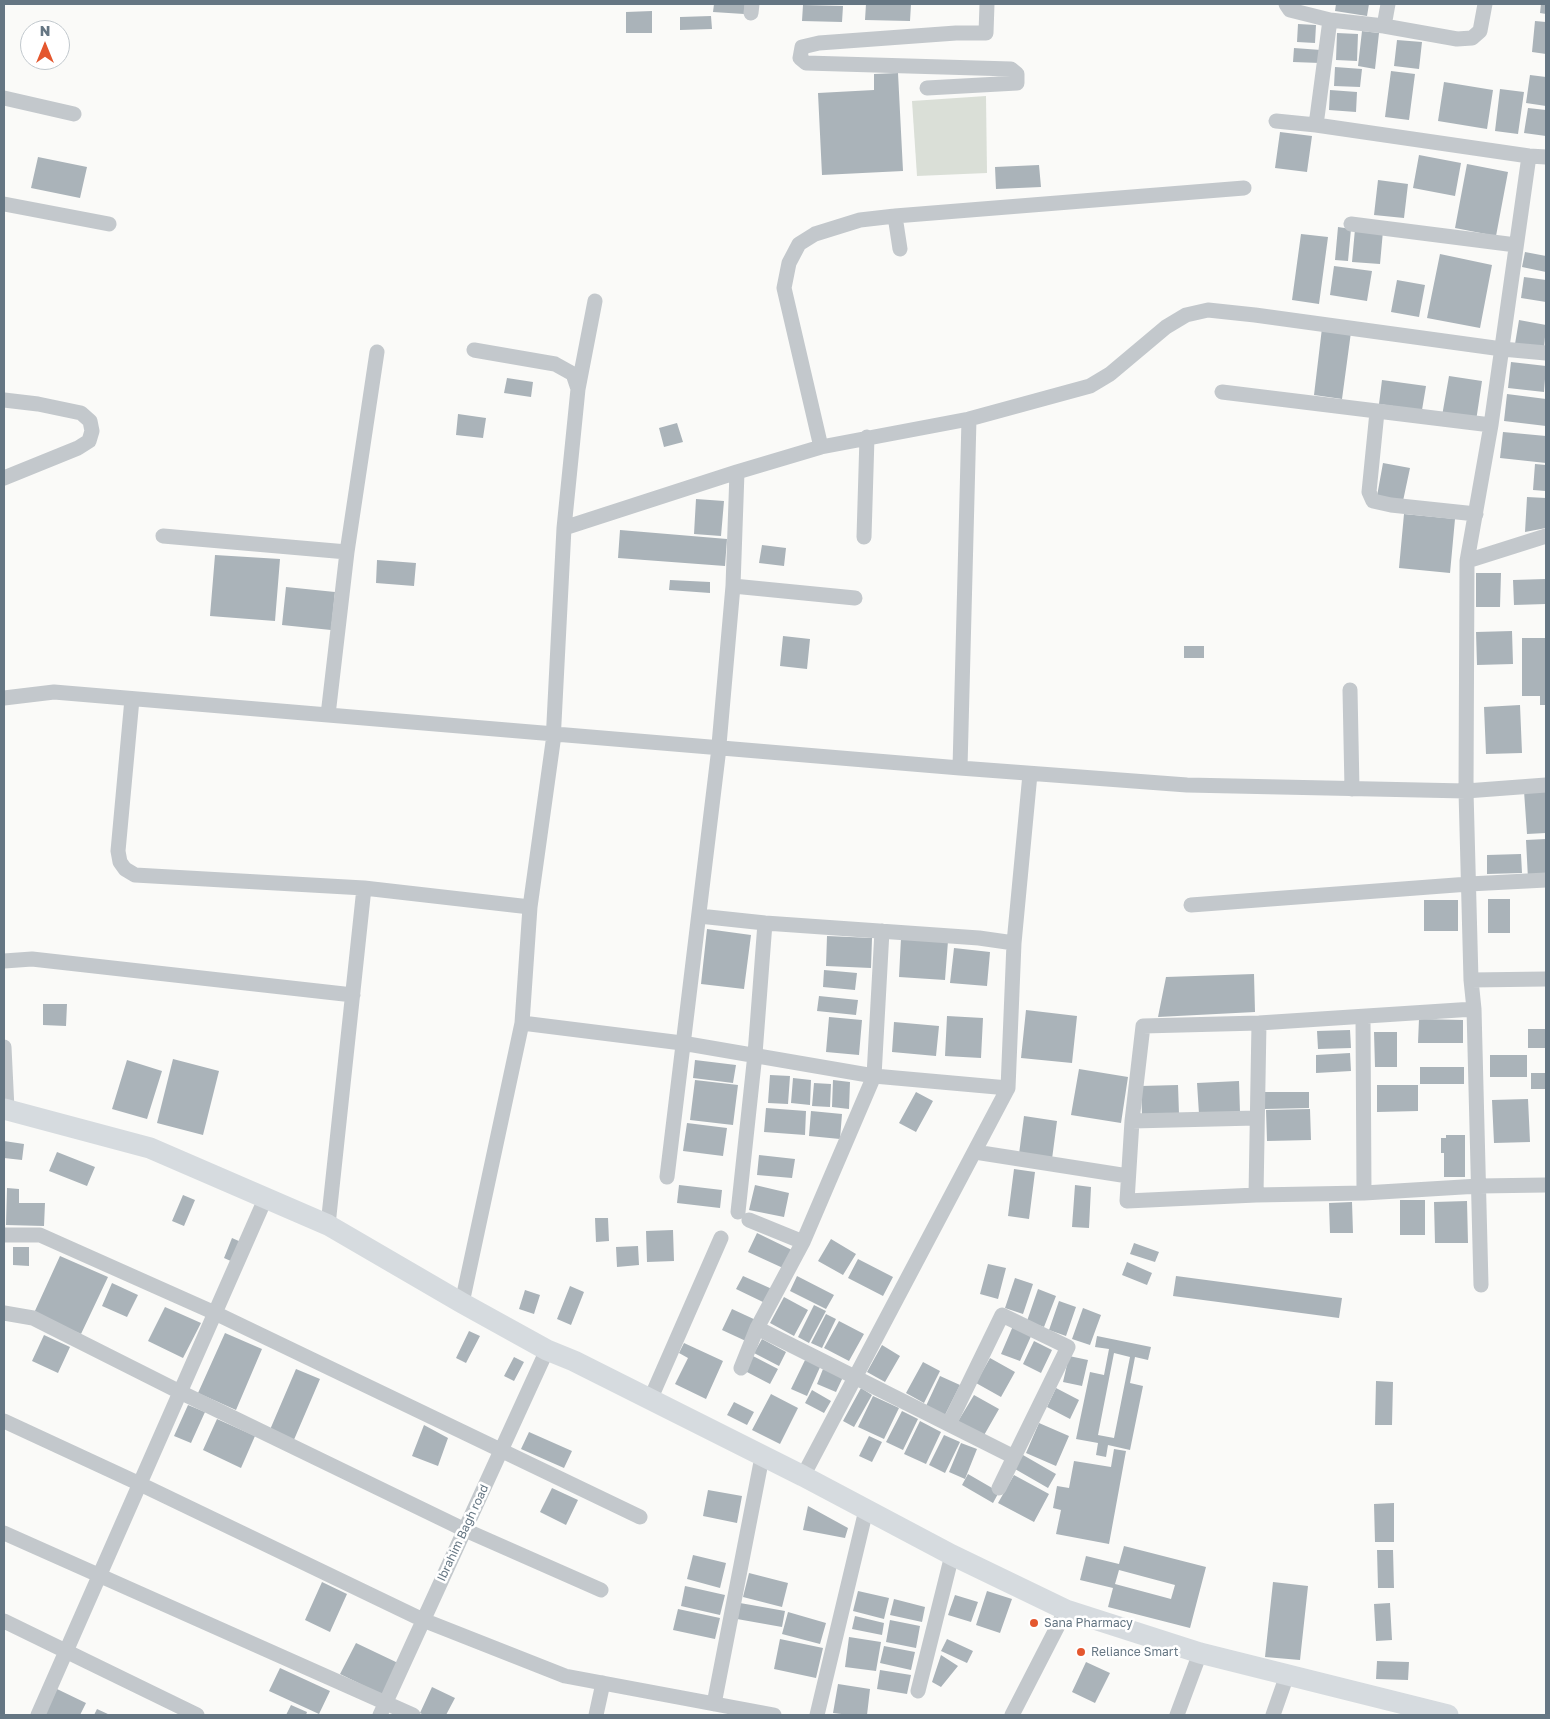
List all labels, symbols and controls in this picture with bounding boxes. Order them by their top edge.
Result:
north arrow [20,20,70,70]
text: N [40,22,50,39]
street label: Ibrahim Bagh road [434,1482,492,1584]
place label: Sana Pharmacy [1044,1616,1133,1630]
marker: Sana Pharmacy [1028,1617,1040,1629]
place label: Reliance Smart [1091,1645,1179,1659]
marker: Reliance Smart [1075,1646,1087,1658]

